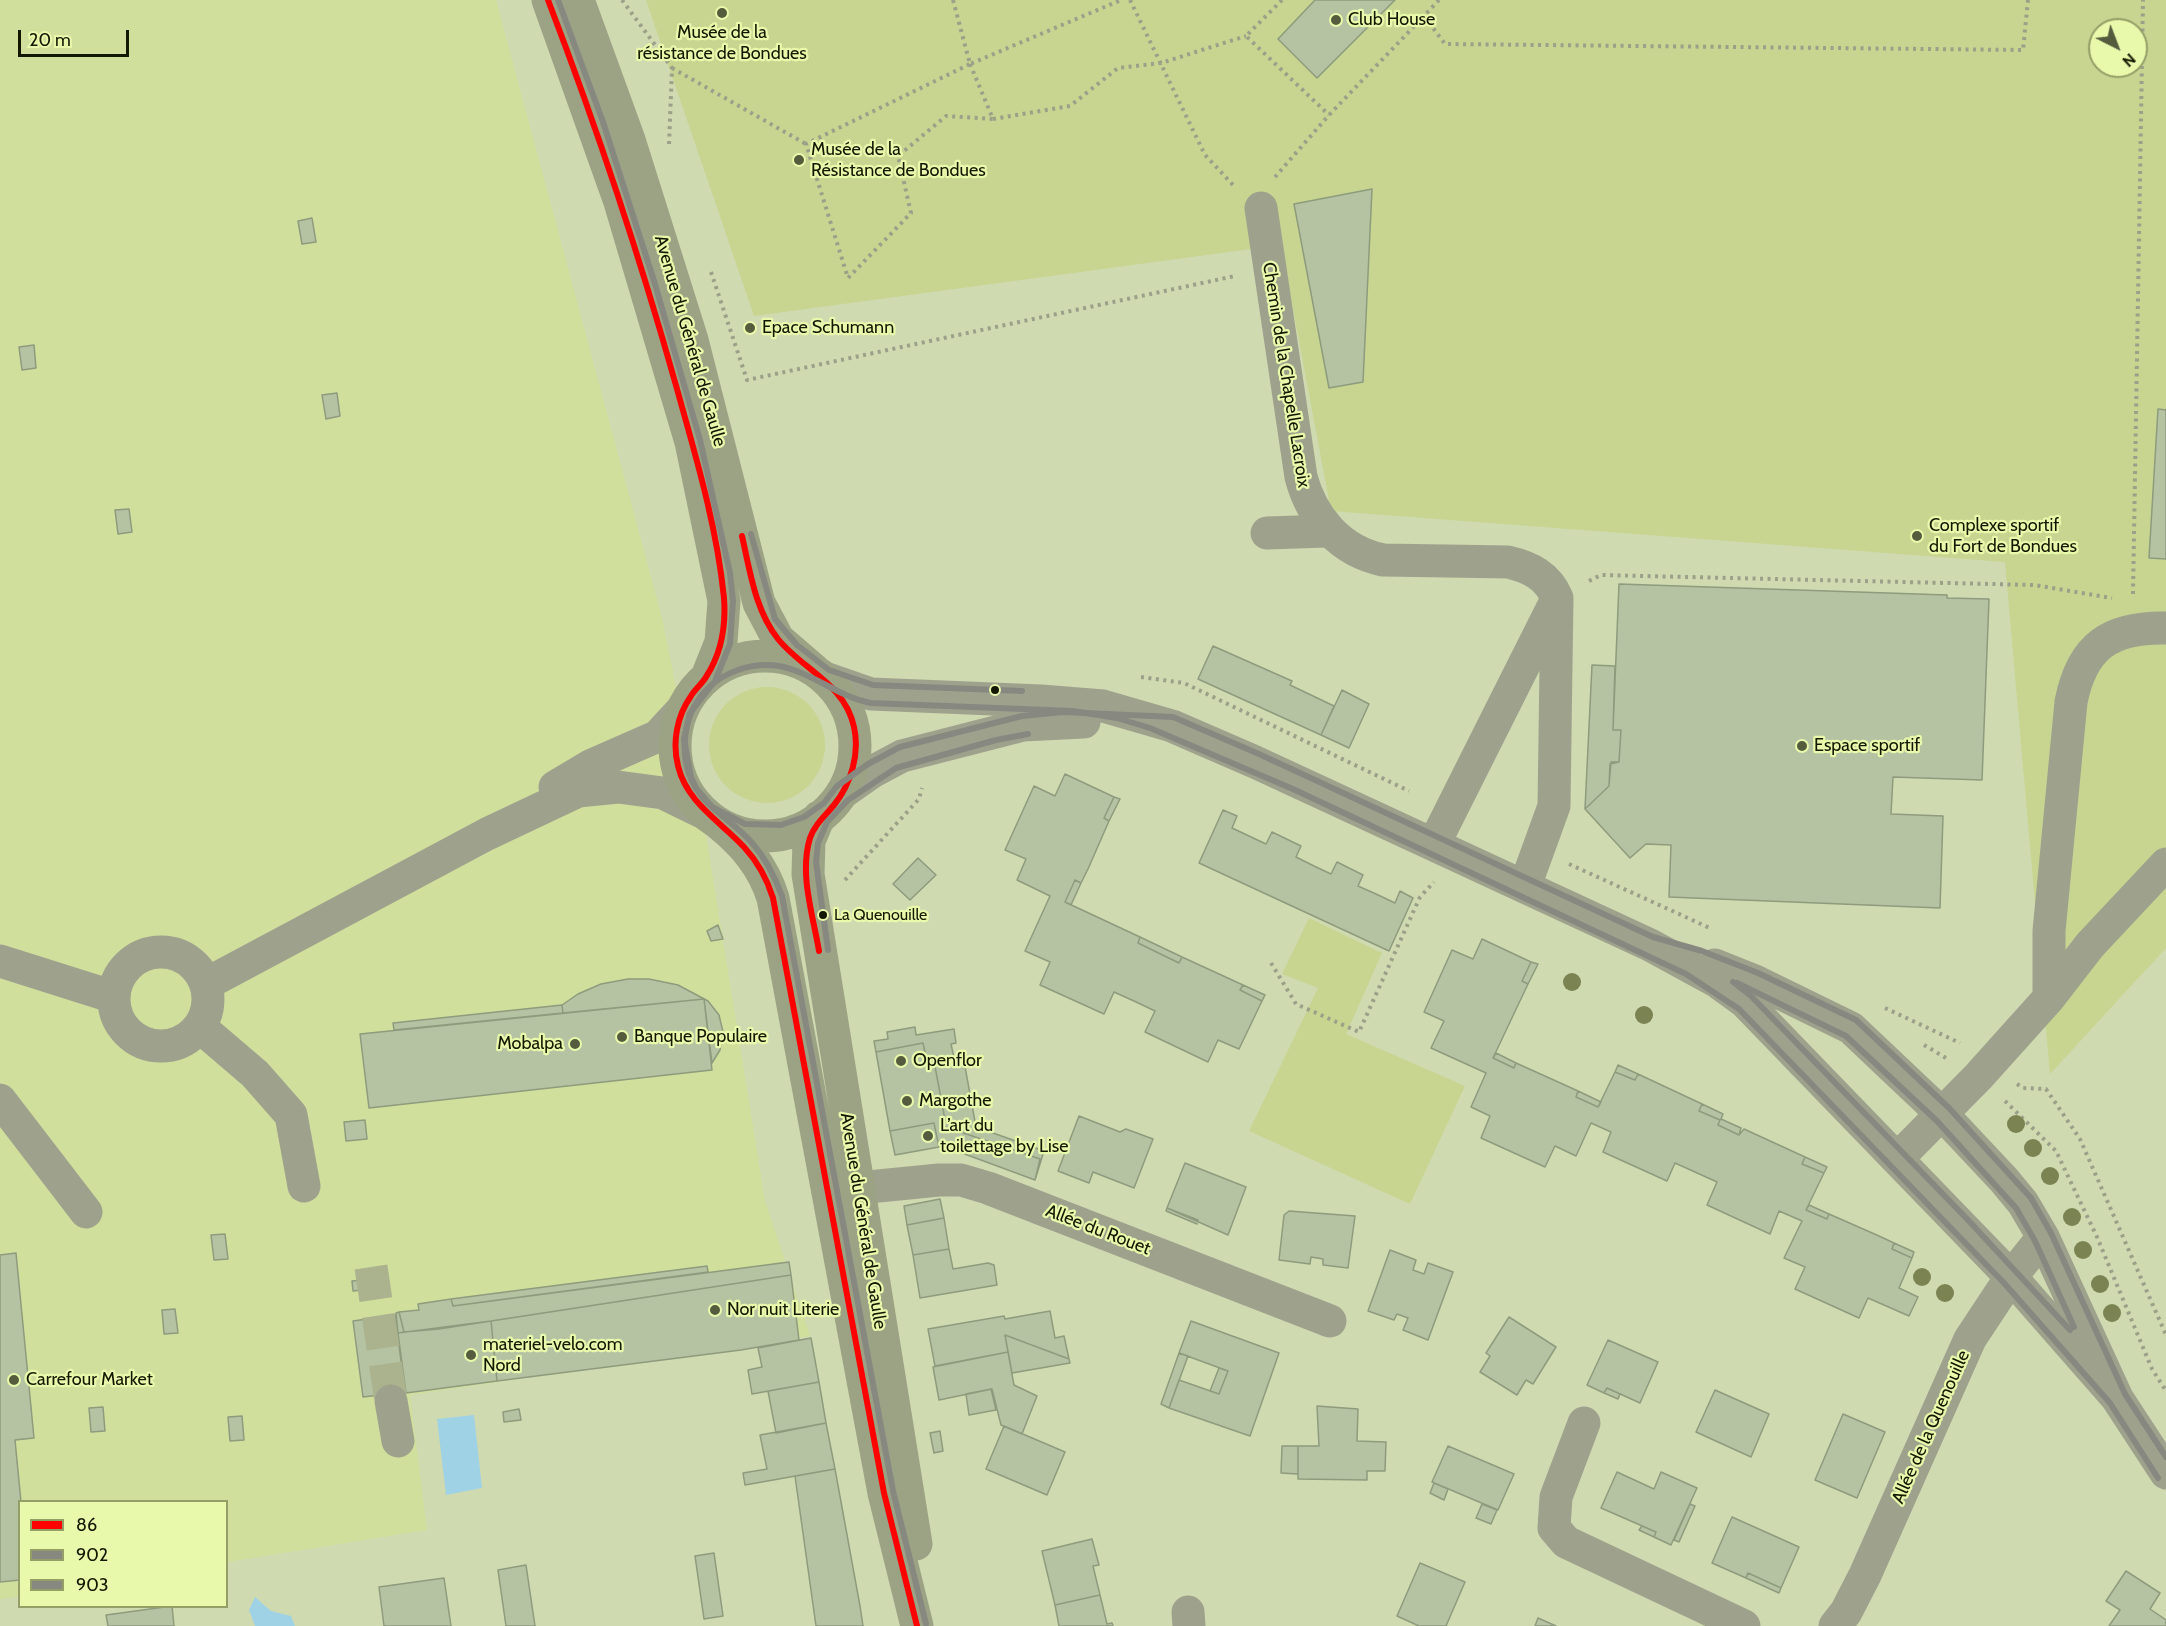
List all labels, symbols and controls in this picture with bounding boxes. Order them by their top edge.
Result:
marker: Musée de la résistance de Bondues [715,6,729,20]
place label: Club House [1348,9,1435,31]
marker: Club House [1329,13,1343,27]
scale bar [21,18,132,56]
north arrow [2088,18,2148,78]
place label: Musée de la résistance de Bondues [637,22,807,64]
text: 20 m [29,29,71,51]
text: N [2118,49,2140,71]
place label: Musée de la Résistance de Bondues [811,139,986,182]
marker: Musée de la Résistance de Bondues [792,153,806,167]
street label: Avenue du Général de Gaulle [649,233,731,449]
street label: Chemin de la Chapelle Lacroix [1258,261,1314,489]
place label: Epace Schumann [762,317,894,339]
marker: Epace Schumann [743,321,757,335]
place label: Complexe sportif du Fort de Bondues [1929,515,2077,558]
marker: Complexe sportif du Fort de Bondues [1910,529,1924,543]
unlabelled marker [989,684,1001,696]
place label: Espace sportif [1814,735,1920,757]
marker: Espace sportif [1795,739,1809,753]
place label: La Quenouille [834,905,927,925]
marker: La Quenouille [817,909,829,921]
place label: Banque Populaire [634,1026,767,1048]
marker: Banque Populaire [615,1030,629,1044]
place label: Mobalpa [497,1033,563,1055]
marker: Mobalpa [568,1037,582,1051]
place label: Openflor [913,1050,982,1072]
marker: Openflor [894,1054,908,1068]
place label: Margothe [919,1090,992,1112]
marker: Margothe [900,1094,914,1108]
street label: Avenue du Général de Gaulle [835,1111,891,1331]
place label: L’art du toilettage by Lise [940,1115,1069,1158]
marker: L’art du toilettage by Lise [921,1129,935,1143]
street label: Allée du Rouet [1043,1200,1153,1260]
place label: Nor nuit Literie [727,1299,839,1321]
marker: Nor nuit Literie [708,1303,722,1317]
place label: materiel-velo.com Nord [483,1334,622,1376]
street label: Allée de la Quenouille [1888,1347,1974,1507]
marker: materiel-velo.com Nord [464,1348,478,1362]
place label: Carrefour Market [26,1369,153,1391]
marker: Carrefour Market [7,1373,21,1387]
legend [18,1500,228,1608]
text: 86 [76,1514,97,1536]
text: 902 [76,1544,108,1566]
text: 903 [76,1574,109,1596]

